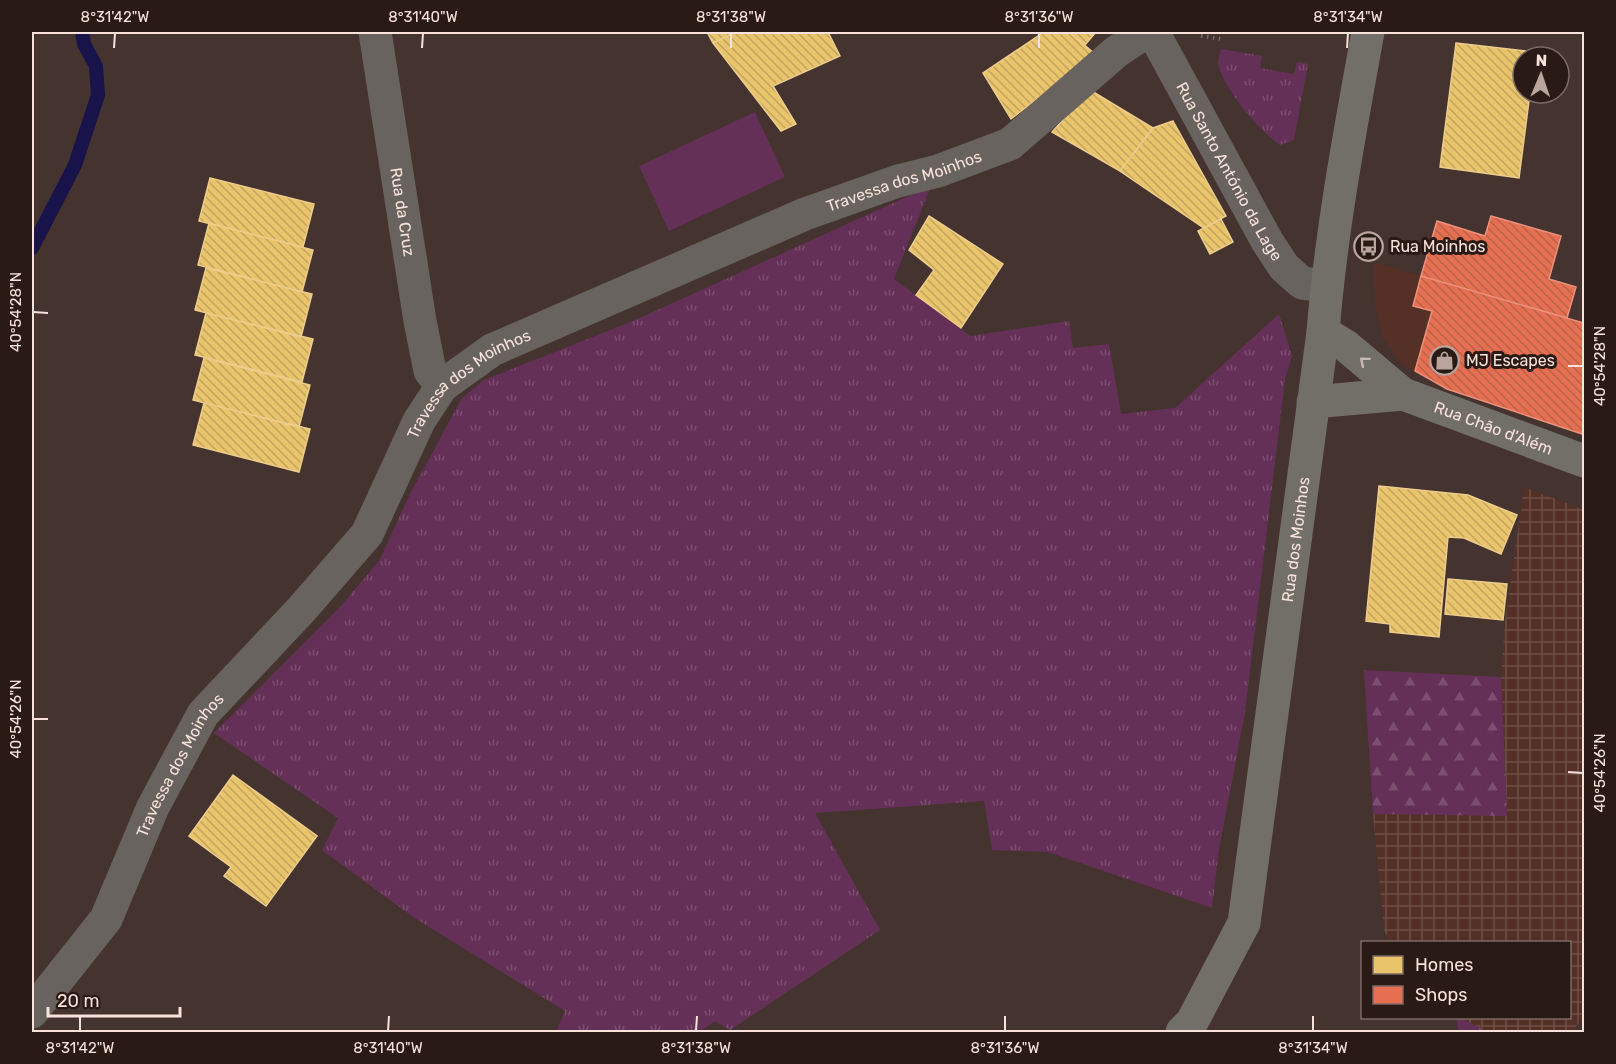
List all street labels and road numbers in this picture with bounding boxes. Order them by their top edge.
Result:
street label: Rua Santo António da Lage [1173,79,1287,264]
street label: Travessa dos Moinhos [824,146,984,215]
street label: Rua da Cruz [387,166,419,258]
street label: Travessa dos Moinhos [403,325,533,441]
street label: Rua Chão d'Além [1432,397,1555,458]
street label: Rua dos Moinhos [1277,476,1313,603]
street label: Travessa dos Moinhos [132,689,227,840]

